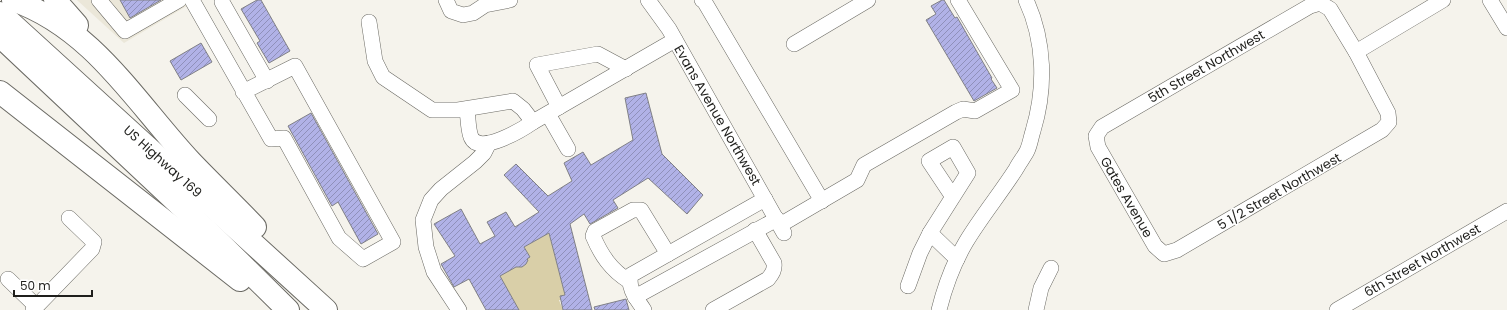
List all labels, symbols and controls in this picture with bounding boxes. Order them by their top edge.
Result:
street label: 5th Street Northwest [1144,25,1268,108]
street label: Evans Avenue Northwest [670,42,766,189]
street label: US Highway 169 [119,121,206,202]
street label: 5 1/2 Street Northwest [1214,148,1345,235]
street label: Gates Avenue [1096,153,1157,241]
street label: 6th Street Northwest [1360,219,1484,302]
scale bar [14,272,92,298]
text: 50 m [20,277,51,294]

